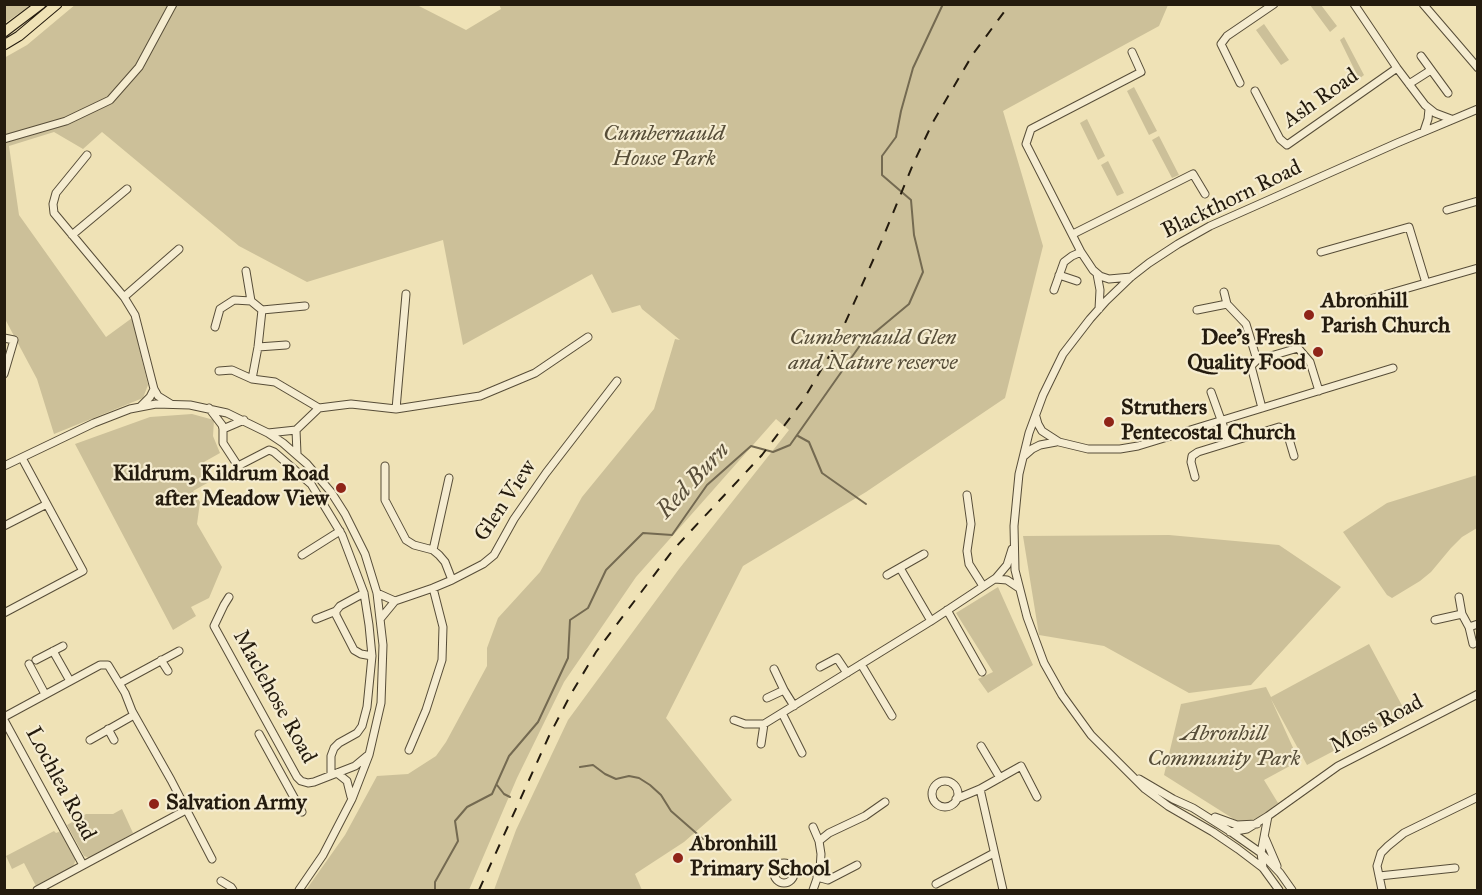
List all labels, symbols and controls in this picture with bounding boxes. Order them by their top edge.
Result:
street label: Ash Road [1278,63,1364,135]
park label: Cumbernauld House Park [603,122,725,174]
street label: Blackthorn Road [1158,155,1306,245]
place label: Abronhill Parish Church [1321,289,1450,340]
marker: Abronhill Parish Church [1302,308,1316,322]
park label: Cumbernauld Glen and Nature reserve [788,326,958,378]
place label: Dee's Fresh Quality Food [1187,326,1306,378]
marker: Dee's Fresh Quality Food [1311,345,1325,359]
place label: Struthers Pentecostal Church [1121,396,1296,448]
marker: Struthers Pentecostal Church [1102,415,1116,429]
water label: Red Burn [651,437,737,525]
street label: Glen View [469,455,543,547]
place label: Kildrum, Kildrum Road after Meadow View [113,462,329,514]
marker: Kildrum, Kildrum Road after Meadow View [334,481,348,495]
street label: Maclehose Road [226,626,322,768]
street label: Moss Road [1326,690,1428,760]
park label: Abronhill Community Park [1147,722,1301,774]
street label: Lochlea Road [19,723,101,845]
place label: Salvation Army [166,791,306,817]
marker: Salvation Army [147,797,161,811]
place label: Abronhill Primary School [690,832,830,884]
marker: Abronhill Primary School [671,851,685,865]

